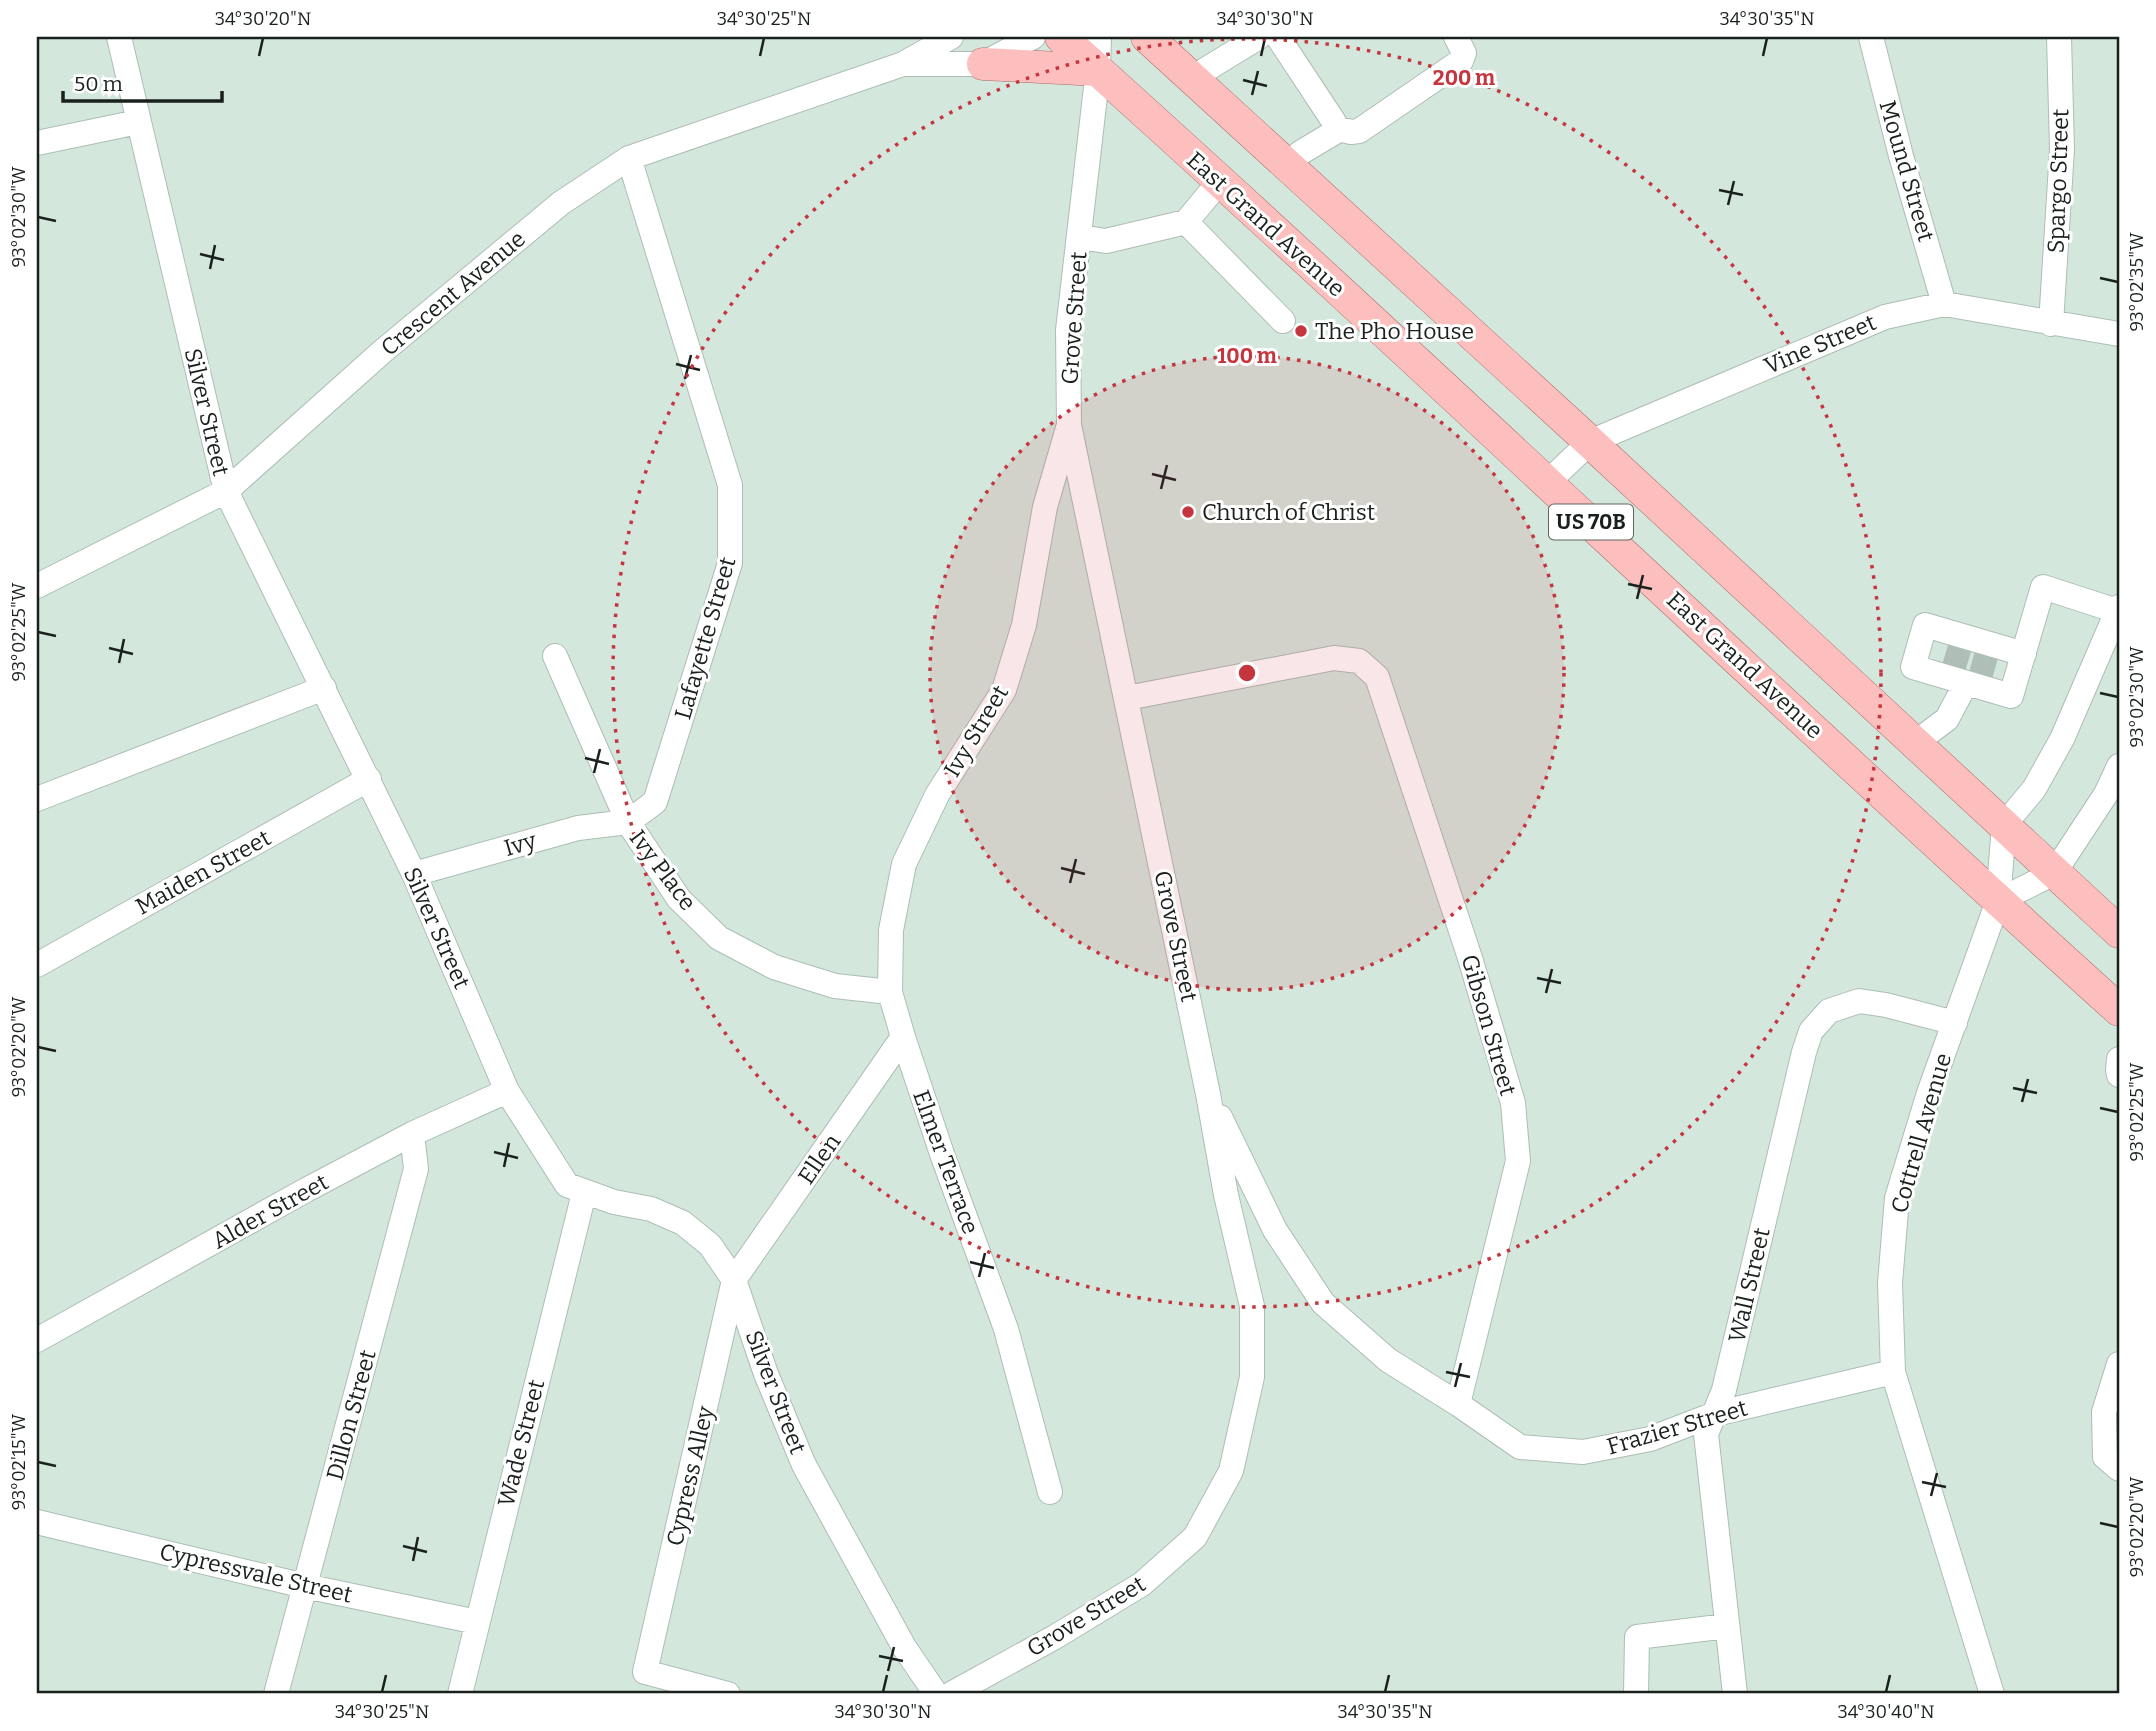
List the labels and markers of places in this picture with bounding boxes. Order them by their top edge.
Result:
place label: The Pho House [1315,317,1474,345]
marker: The Pho House [1293,323,1309,339]
place label: Church of Christ [1202,498,1375,526]
marker: Church of Christ [1180,504,1196,520]
centre of rings [1235,661,1259,685]

